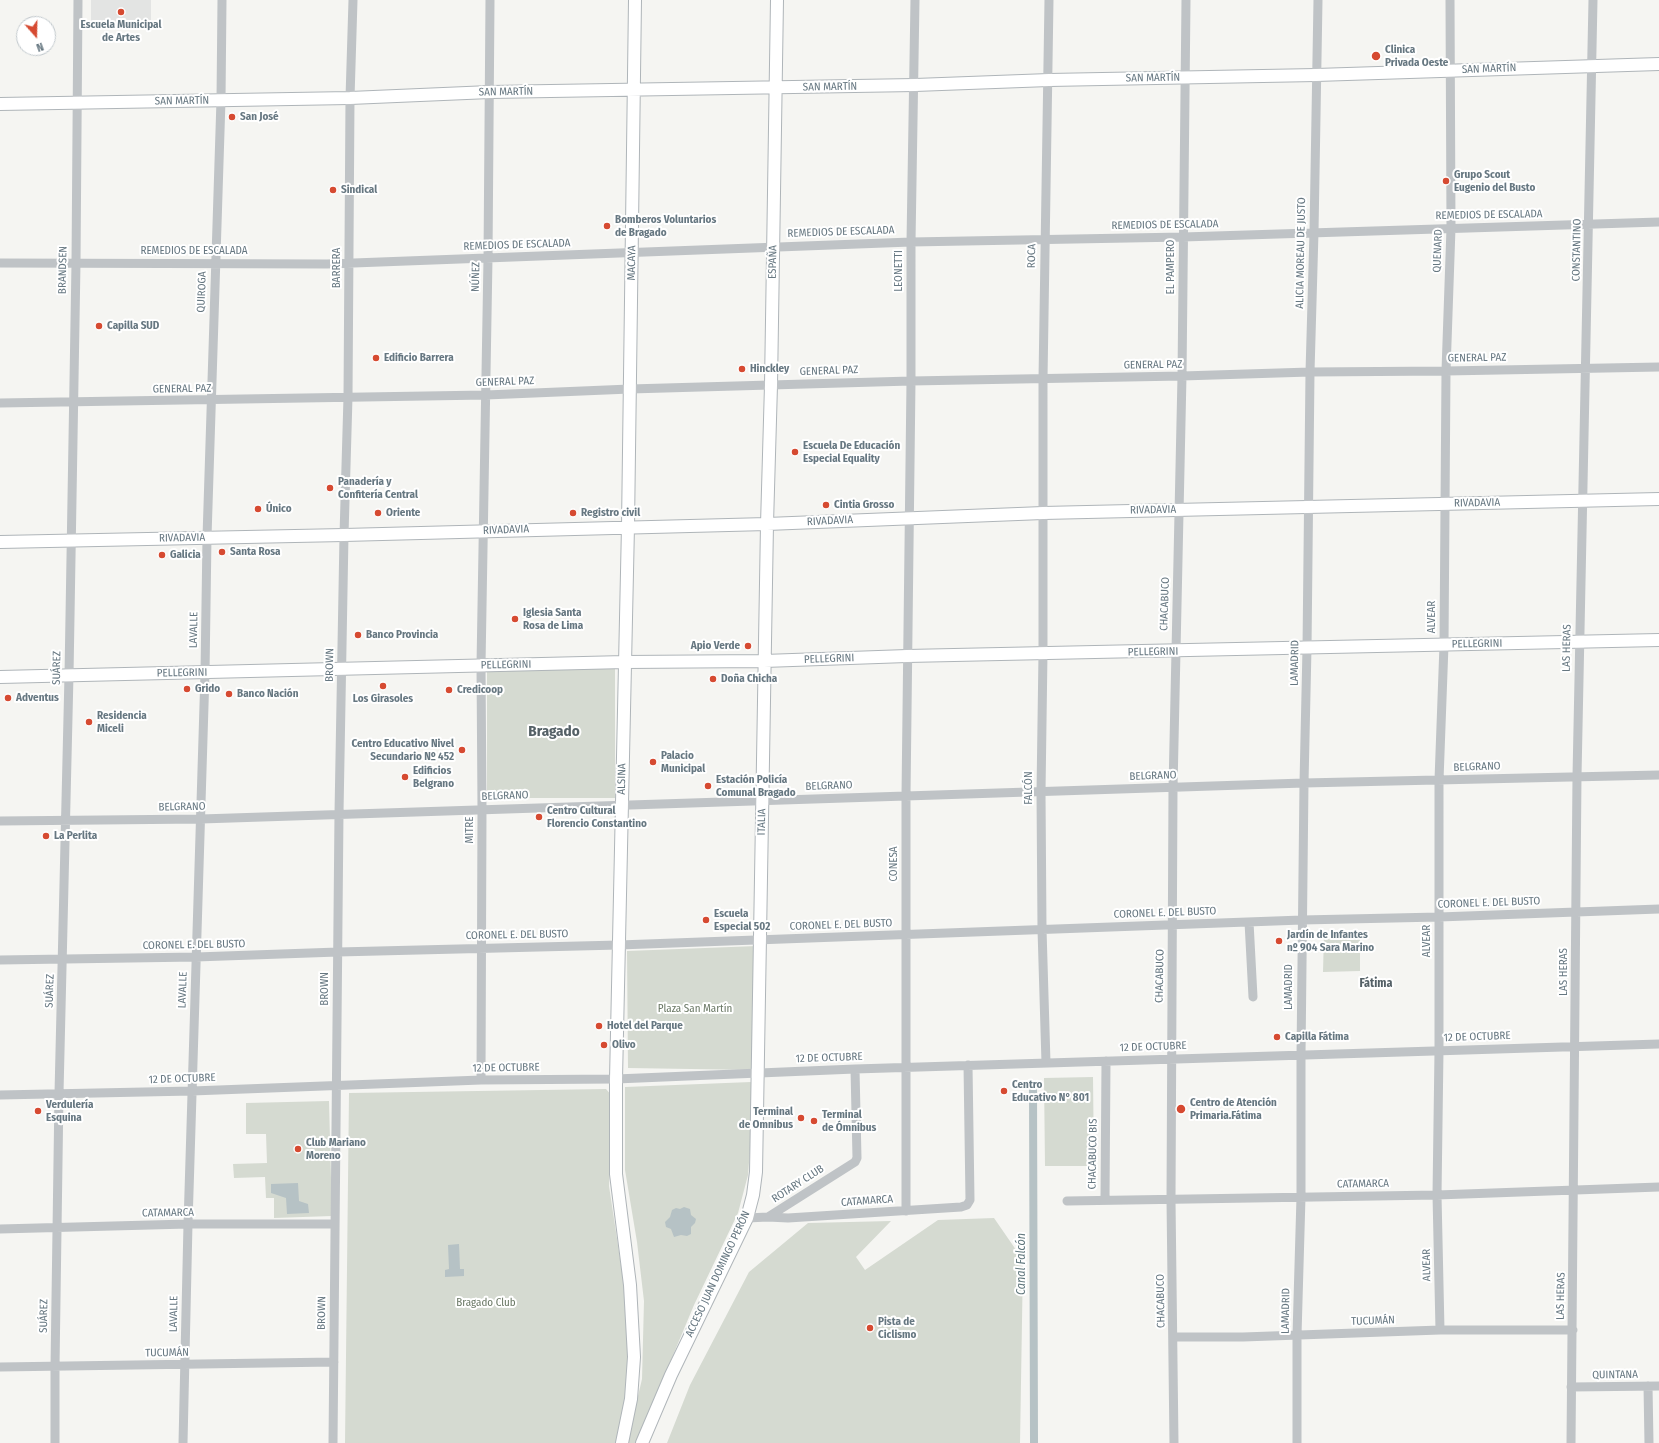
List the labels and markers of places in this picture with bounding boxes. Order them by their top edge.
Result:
marker: Escuela Municipal de Artes [116,7,126,17]
place label: Escuela Municipal de Artes [81,18,161,44]
place label: Clinica Privada Oeste [1385,43,1448,69]
marker: Clinica Privada Oeste [1370,50,1382,62]
place label: San José [240,110,279,124]
marker: San José [227,112,237,122]
place label: Grupo Scout Eugenio del Busto [1454,168,1535,194]
marker: Grupo Scout Eugenio del Busto [1441,176,1451,186]
place label: Sindical [341,183,377,197]
marker: Sindical [328,185,338,195]
place label: Bomberos Voluntarios de Bragado [615,213,716,239]
marker: Bomberos Voluntarios de Bragado [602,221,612,231]
place label: Capilla SUD [107,319,159,333]
marker: Capilla SUD [94,321,104,331]
place label: Edificio Barrera [384,351,454,365]
marker: Edificio Barrera [371,353,381,363]
place label: Hinckley [750,362,789,376]
marker: Hinckley [737,364,747,374]
place label: Escuela De Educación Especial Equality [803,439,900,465]
marker: Escuela De Educación Especial Equality [790,447,800,457]
place label: Panadería y Confitería Central [338,475,418,501]
marker: Panadería y Confitería Central [325,483,335,493]
place label: Cintia Grosso [834,498,894,512]
marker: Cintia Grosso [821,500,831,510]
place label: Único [266,502,292,516]
marker: Único [253,504,263,514]
place label: Oriente [386,506,420,520]
place label: Registro civil [581,506,640,520]
marker: Oriente [373,508,383,518]
marker: Registro civil [568,508,578,518]
place label: Santa Rosa [230,545,281,559]
marker: Santa Rosa [217,547,227,557]
place label: Galicia [170,548,201,562]
marker: Galicia [157,550,167,560]
place label: Iglesia Santa Rosa de Lima [523,606,583,632]
marker: Iglesia Santa Rosa de Lima [510,614,520,624]
place label: Banco Provincia [366,628,438,642]
marker: Banco Provincia [353,630,363,640]
place label: Apio Verde [691,639,740,653]
marker: Apio Verde [743,641,753,651]
place label: Doña Chicha [721,672,777,686]
marker: Doña Chicha [708,674,718,684]
marker: Los Girasoles [378,681,388,691]
place label: Grido [195,682,220,696]
place label: Credicoop [457,683,503,697]
marker: Grido [182,684,192,694]
marker: Credicoop [444,685,454,695]
place label: Banco Nación [237,687,298,701]
marker: Banco Nación [224,689,234,699]
place label: Adventus [16,691,59,705]
place label: Los Girasoles [353,692,413,706]
marker: Adventus [3,693,13,703]
place label: Residencia Miceli [97,709,147,735]
marker: Residencia Miceli [84,717,94,727]
place label: Centro Educativo Nivel Secundario Nº 452 [351,737,454,763]
marker: Centro Educativo Nivel Secundario Nº 452 [457,745,467,755]
place label: Palacio Municipal [661,749,705,775]
marker: Palacio Municipal [648,757,658,767]
place label: Edificios Belgrano [413,764,454,790]
marker: Edificios Belgrano [400,772,410,782]
place label: Estación Policía Comunal Bragado [716,773,796,799]
marker: Estación Policía Comunal Bragado [703,781,713,791]
place label: Centro Cultural Florencio Constantino [547,804,647,830]
marker: Centro Cultural Florencio Constantino [534,812,544,822]
place label: La Perlita [54,829,97,843]
marker: La Perlita [41,831,51,841]
place label: Escuela Especial 502 [714,907,770,933]
marker: Escuela Especial 502 [701,915,711,925]
place label: Jardín de Infantes nº 904 Sara Marino [1287,928,1374,954]
marker: Jardín de Infantes nº 904 Sara Marino [1274,936,1284,946]
place label: Hotel del Parque [607,1019,683,1033]
marker: Hotel del Parque [594,1021,604,1031]
place label: Capilla Fátima [1285,1030,1349,1044]
marker: Capilla Fátima [1272,1032,1282,1042]
place label: Olivo [612,1038,636,1052]
marker: Olivo [599,1040,609,1050]
place label: Centro Educativo N° 801 [1012,1078,1089,1104]
marker: Centro Educativo N° 801 [999,1086,1009,1096]
place label: Centro de Atención Primaria.Fátima [1190,1096,1277,1122]
place label: Verdulería Esquina [46,1098,93,1124]
marker: Centro de Atención Primaria.Fátima [1175,1103,1187,1115]
place label: Terminal de Omnibus [739,1105,793,1131]
marker: Verdulería Esquina [33,1106,43,1116]
place label: Terminal de Ómnibus [822,1108,876,1134]
marker: Terminal de Omnibus [796,1113,806,1123]
marker: Terminal de Ómnibus [809,1116,819,1126]
place label: Club Mariano Moreno [306,1136,366,1162]
marker: Club Mariano Moreno [293,1144,303,1154]
place label: Pista de Ciclismo [878,1315,916,1341]
marker: Pista de Ciclismo [865,1323,875,1333]

